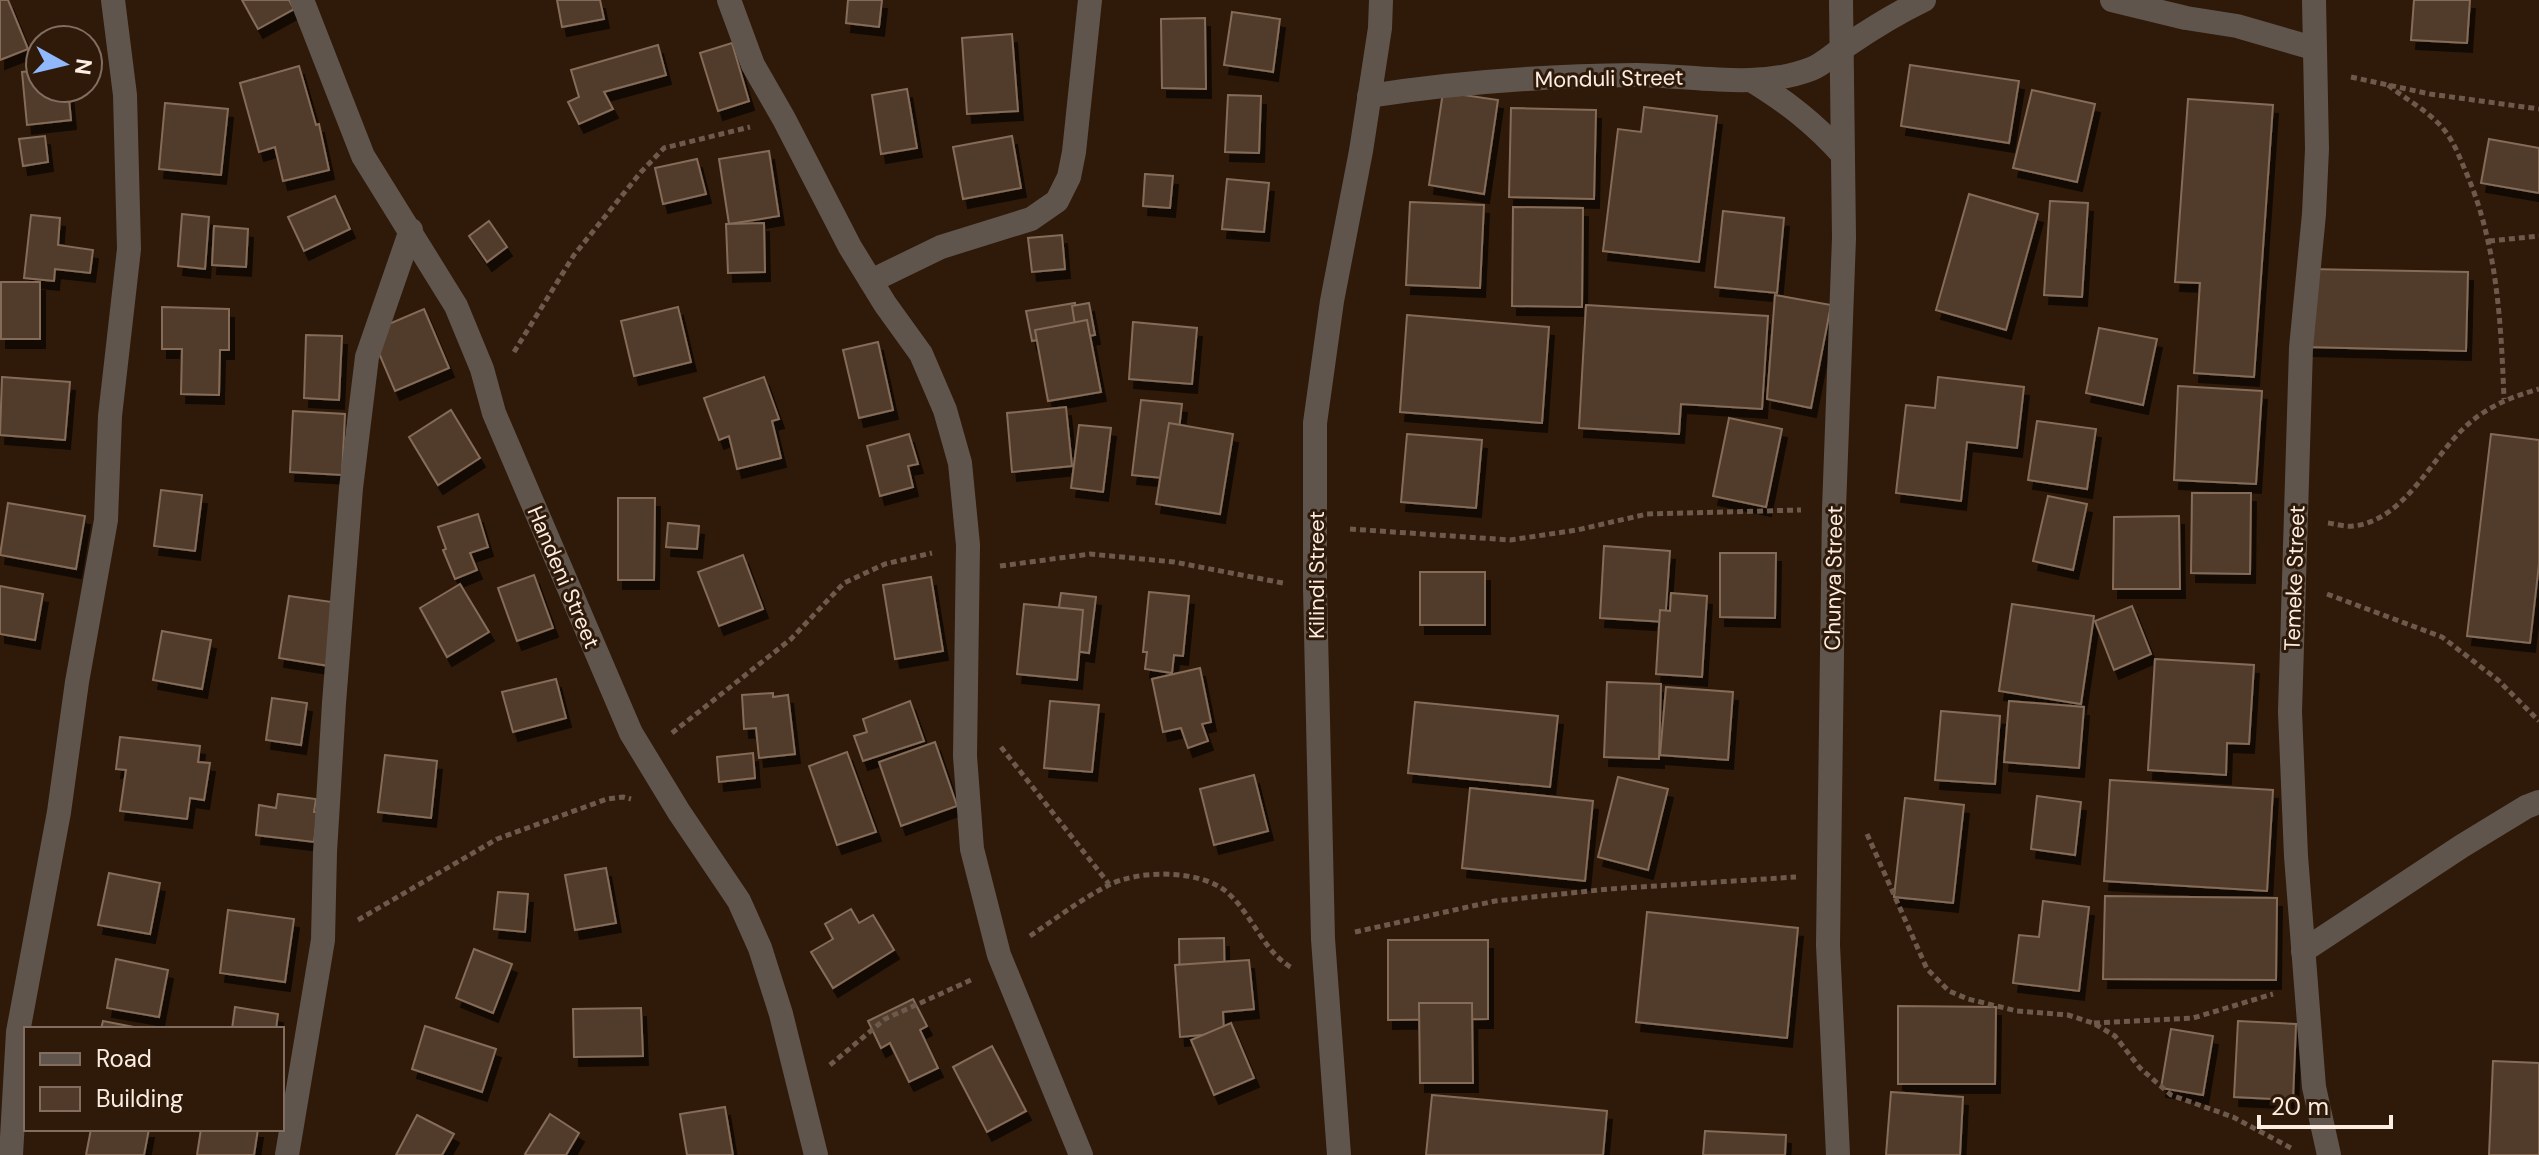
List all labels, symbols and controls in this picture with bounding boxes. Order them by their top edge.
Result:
north arrow [24,24,104,104]
text: N [68,57,99,77]
street label: Monduli Street [1534,63,1684,94]
street label: Handeni Street [520,502,607,653]
street label: Chunya Street [1818,505,1849,651]
street label: Temeke Street [2277,505,2312,651]
street label: Kilindi Street [1302,511,1331,639]
legend [24,1027,284,1131]
text: Road [96,1043,152,1074]
scale bar [2259,1079,2391,1129]
text: Building [96,1083,183,1114]
text: 20 m [2271,1091,2329,1122]

